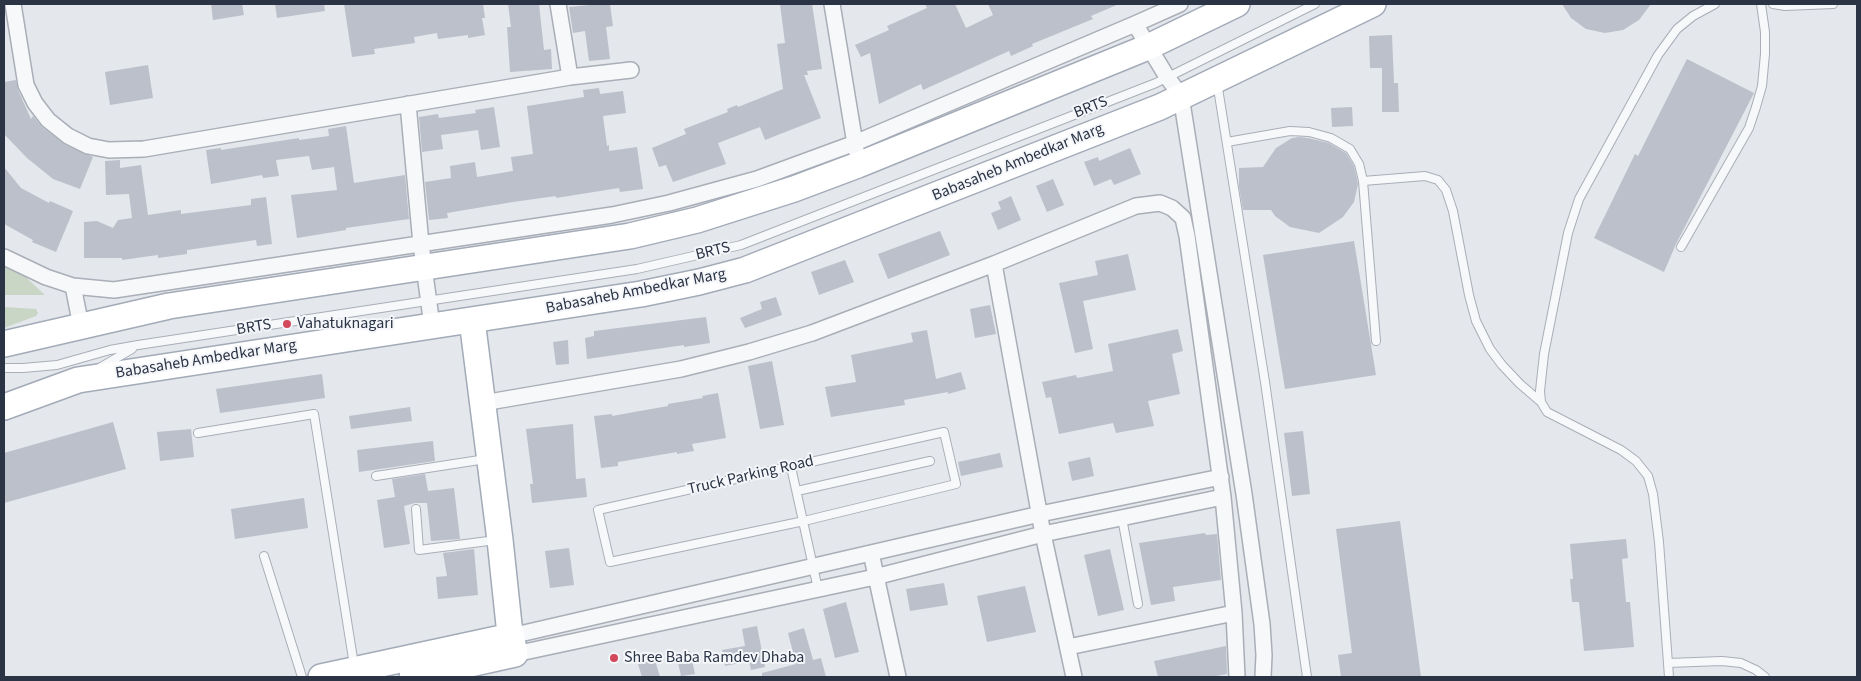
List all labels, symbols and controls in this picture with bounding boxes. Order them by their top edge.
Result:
street label: BRTS [1071,93,1111,123]
street label: Babasaheb Ambedkar Marg [930,120,1106,206]
street label: BRTS [694,238,732,266]
street label: Babasaheb Ambedkar Marg [544,265,728,319]
place label: Vahatuknagari [297,314,394,334]
street label: BRTS [235,316,273,340]
marker: Vahatuknagari [281,318,293,330]
street label: Babasaheb Ambedkar Marg [114,336,298,384]
street label: Truck Parking Road [686,452,816,500]
place label: Shree Baba Ramdev Dhaba [624,648,804,668]
marker: Shree Baba Ramdev Dhaba [608,652,620,664]

